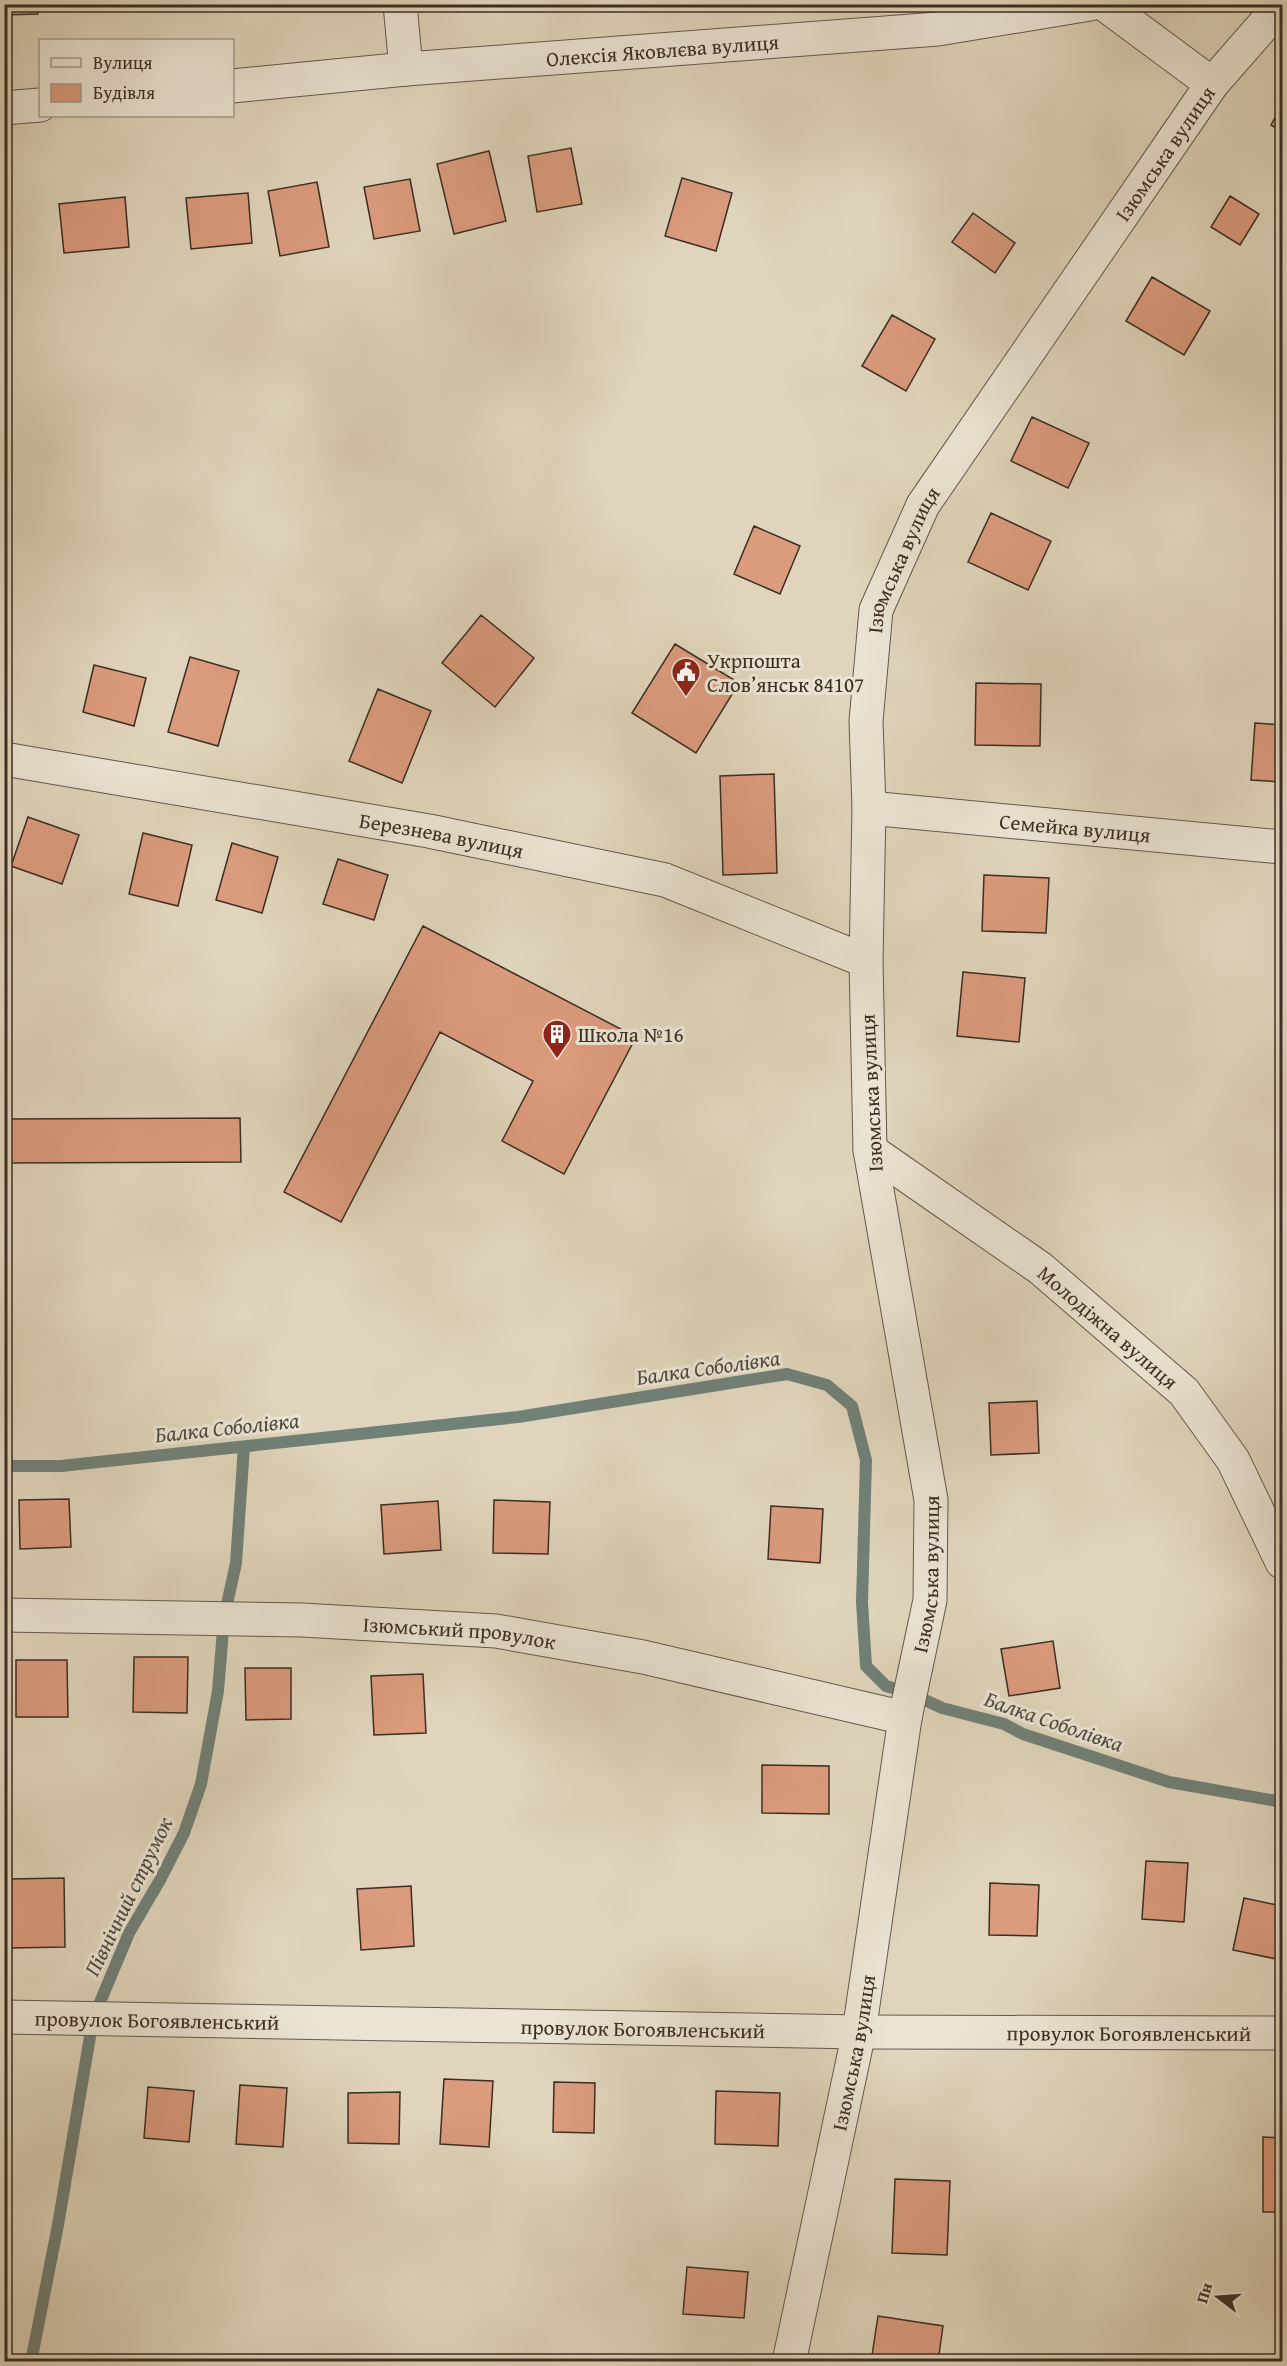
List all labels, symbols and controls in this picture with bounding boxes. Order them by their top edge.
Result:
street label: Олексія Яковлєва вулиця [545,25,780,74]
legend [39,39,234,117]
text: Вулиця [93,49,152,76]
text: Будівля [93,79,155,106]
street label: Ізюмська вулиця [1107,79,1222,227]
street label: Ізюмська вулиця [858,480,947,635]
place label: Укрпошта Слов’янськ 84107 [707,645,864,700]
public building icon: Укрпошта Слов’янськ 84107 [670,656,702,698]
street label: Березнева вулиця [357,804,527,866]
street label: Семейка вулиця [998,805,1153,850]
street label: Ізюмська вулиця [851,1013,891,1173]
building icon: Школа №16 [541,1018,573,1060]
place label: Школа №16 [578,1019,684,1050]
street label: Молодіжна вулиця [1031,1257,1186,1396]
water label: Балка Соболівка [634,1341,782,1393]
water label: Балка Соболівка [153,1404,301,1450]
street label: Ізюмська вулиця [904,1495,947,1655]
street label: Ізюмський провулок [362,1608,558,1657]
water label: Балка Соболівка [980,1682,1128,1760]
water label: Північний струмок [76,1811,181,1981]
street label: Ізюмська вулиця [823,1972,883,2134]
street label: провулок Богоявленський [34,2002,280,2037]
street label: провулок Богоявленський [520,2011,766,2046]
street label: провулок Богоявленський [1006,2017,1251,2048]
north arrow [1188,2267,1248,2327]
text: Пн [1189,2279,1218,2306]

